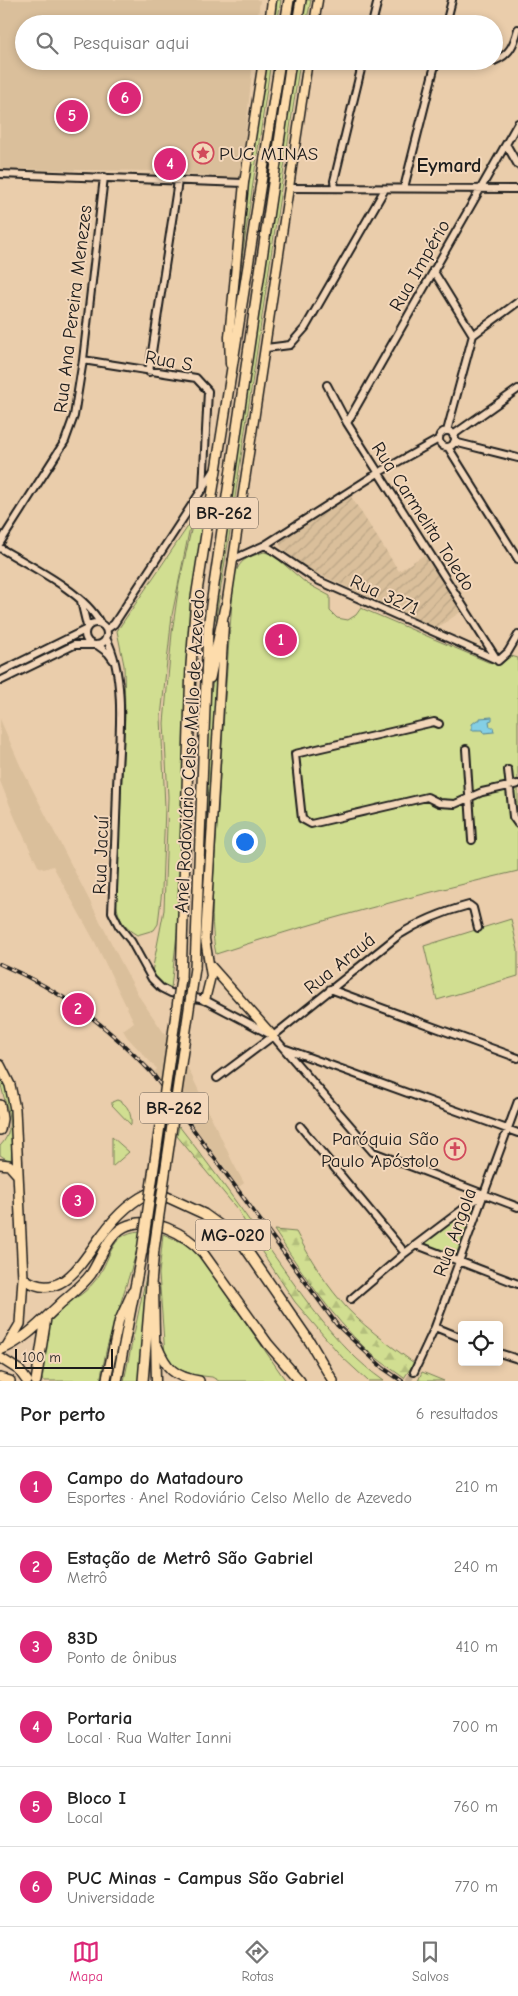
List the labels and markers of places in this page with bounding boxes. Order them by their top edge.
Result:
pin: 6 [109,79,141,117]
pin: 5 [56,97,88,135]
place icon: PUC MINAS [191,141,215,165]
place label: PUC MINAS [219,143,318,165]
pin: 4 [154,145,186,183]
pin: 1 [265,621,297,659]
pin: 2 [62,990,94,1028]
place label: Paróquia São Paulo Apóstolo [321,1128,439,1172]
church icon: Paróquia São Paulo Apóstolo [443,1137,467,1161]
pin: 3 [62,1182,94,1220]

